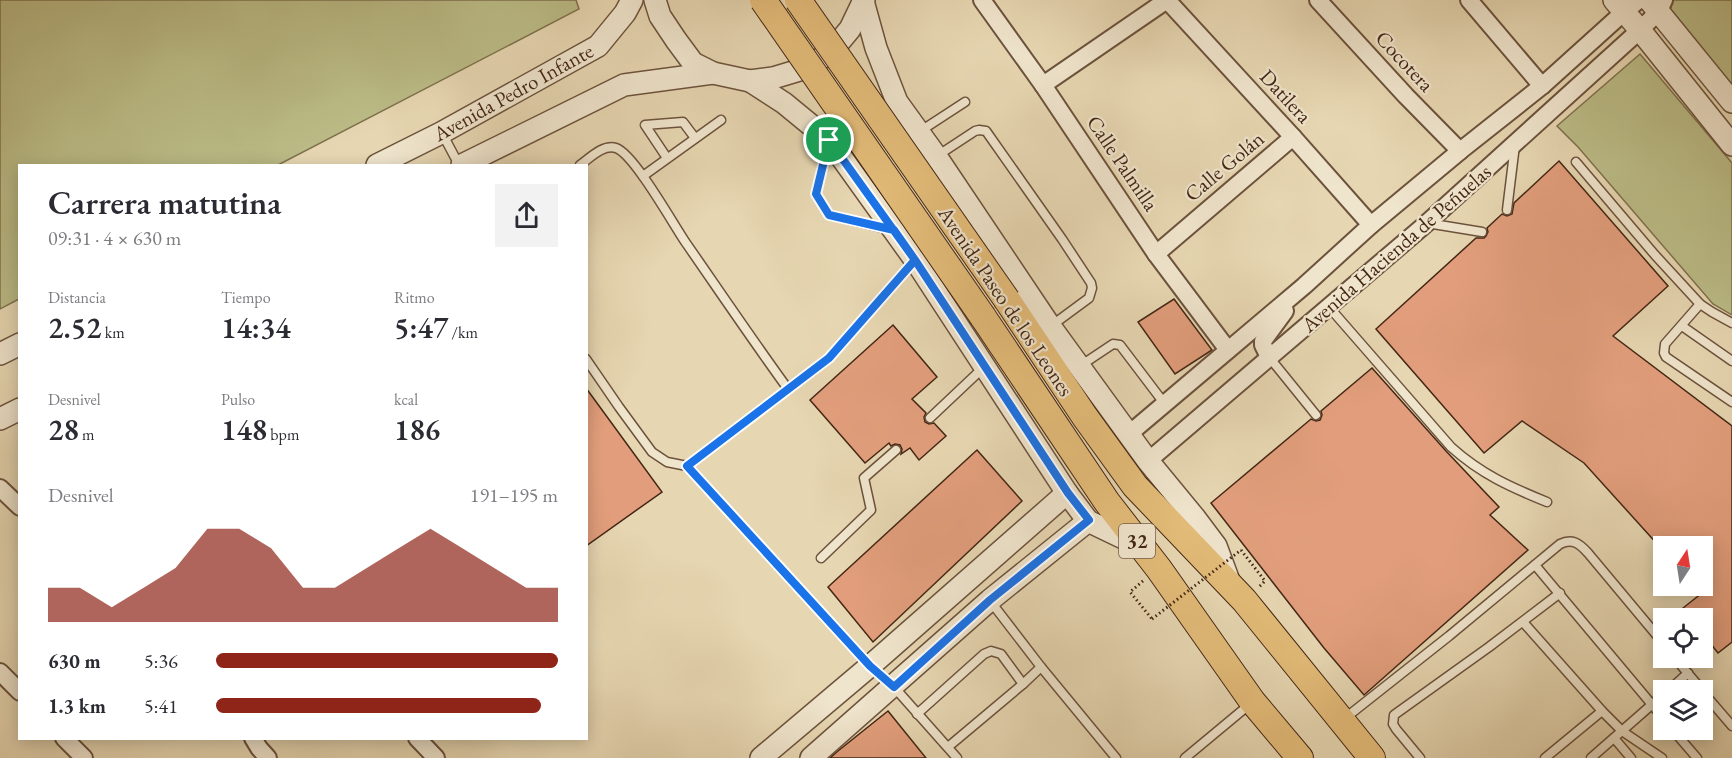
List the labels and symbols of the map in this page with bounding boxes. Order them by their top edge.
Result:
street label: Cocotera [1370,25,1441,98]
street label: Avenida Pedro Infante [427,37,598,148]
street label: Datilera [1254,63,1318,129]
street label: Calle Palmilla [1081,110,1165,217]
pin [803,114,854,165]
street label: Calle Golán [1179,125,1269,207]
street label: Avenida Hacienda de Peñuelas [1295,158,1497,339]
street label: Avenida Paseo de los Leones [932,200,1080,401]
road number: 32 [1119,524,1155,558]
north arrow [1653,536,1713,596]

